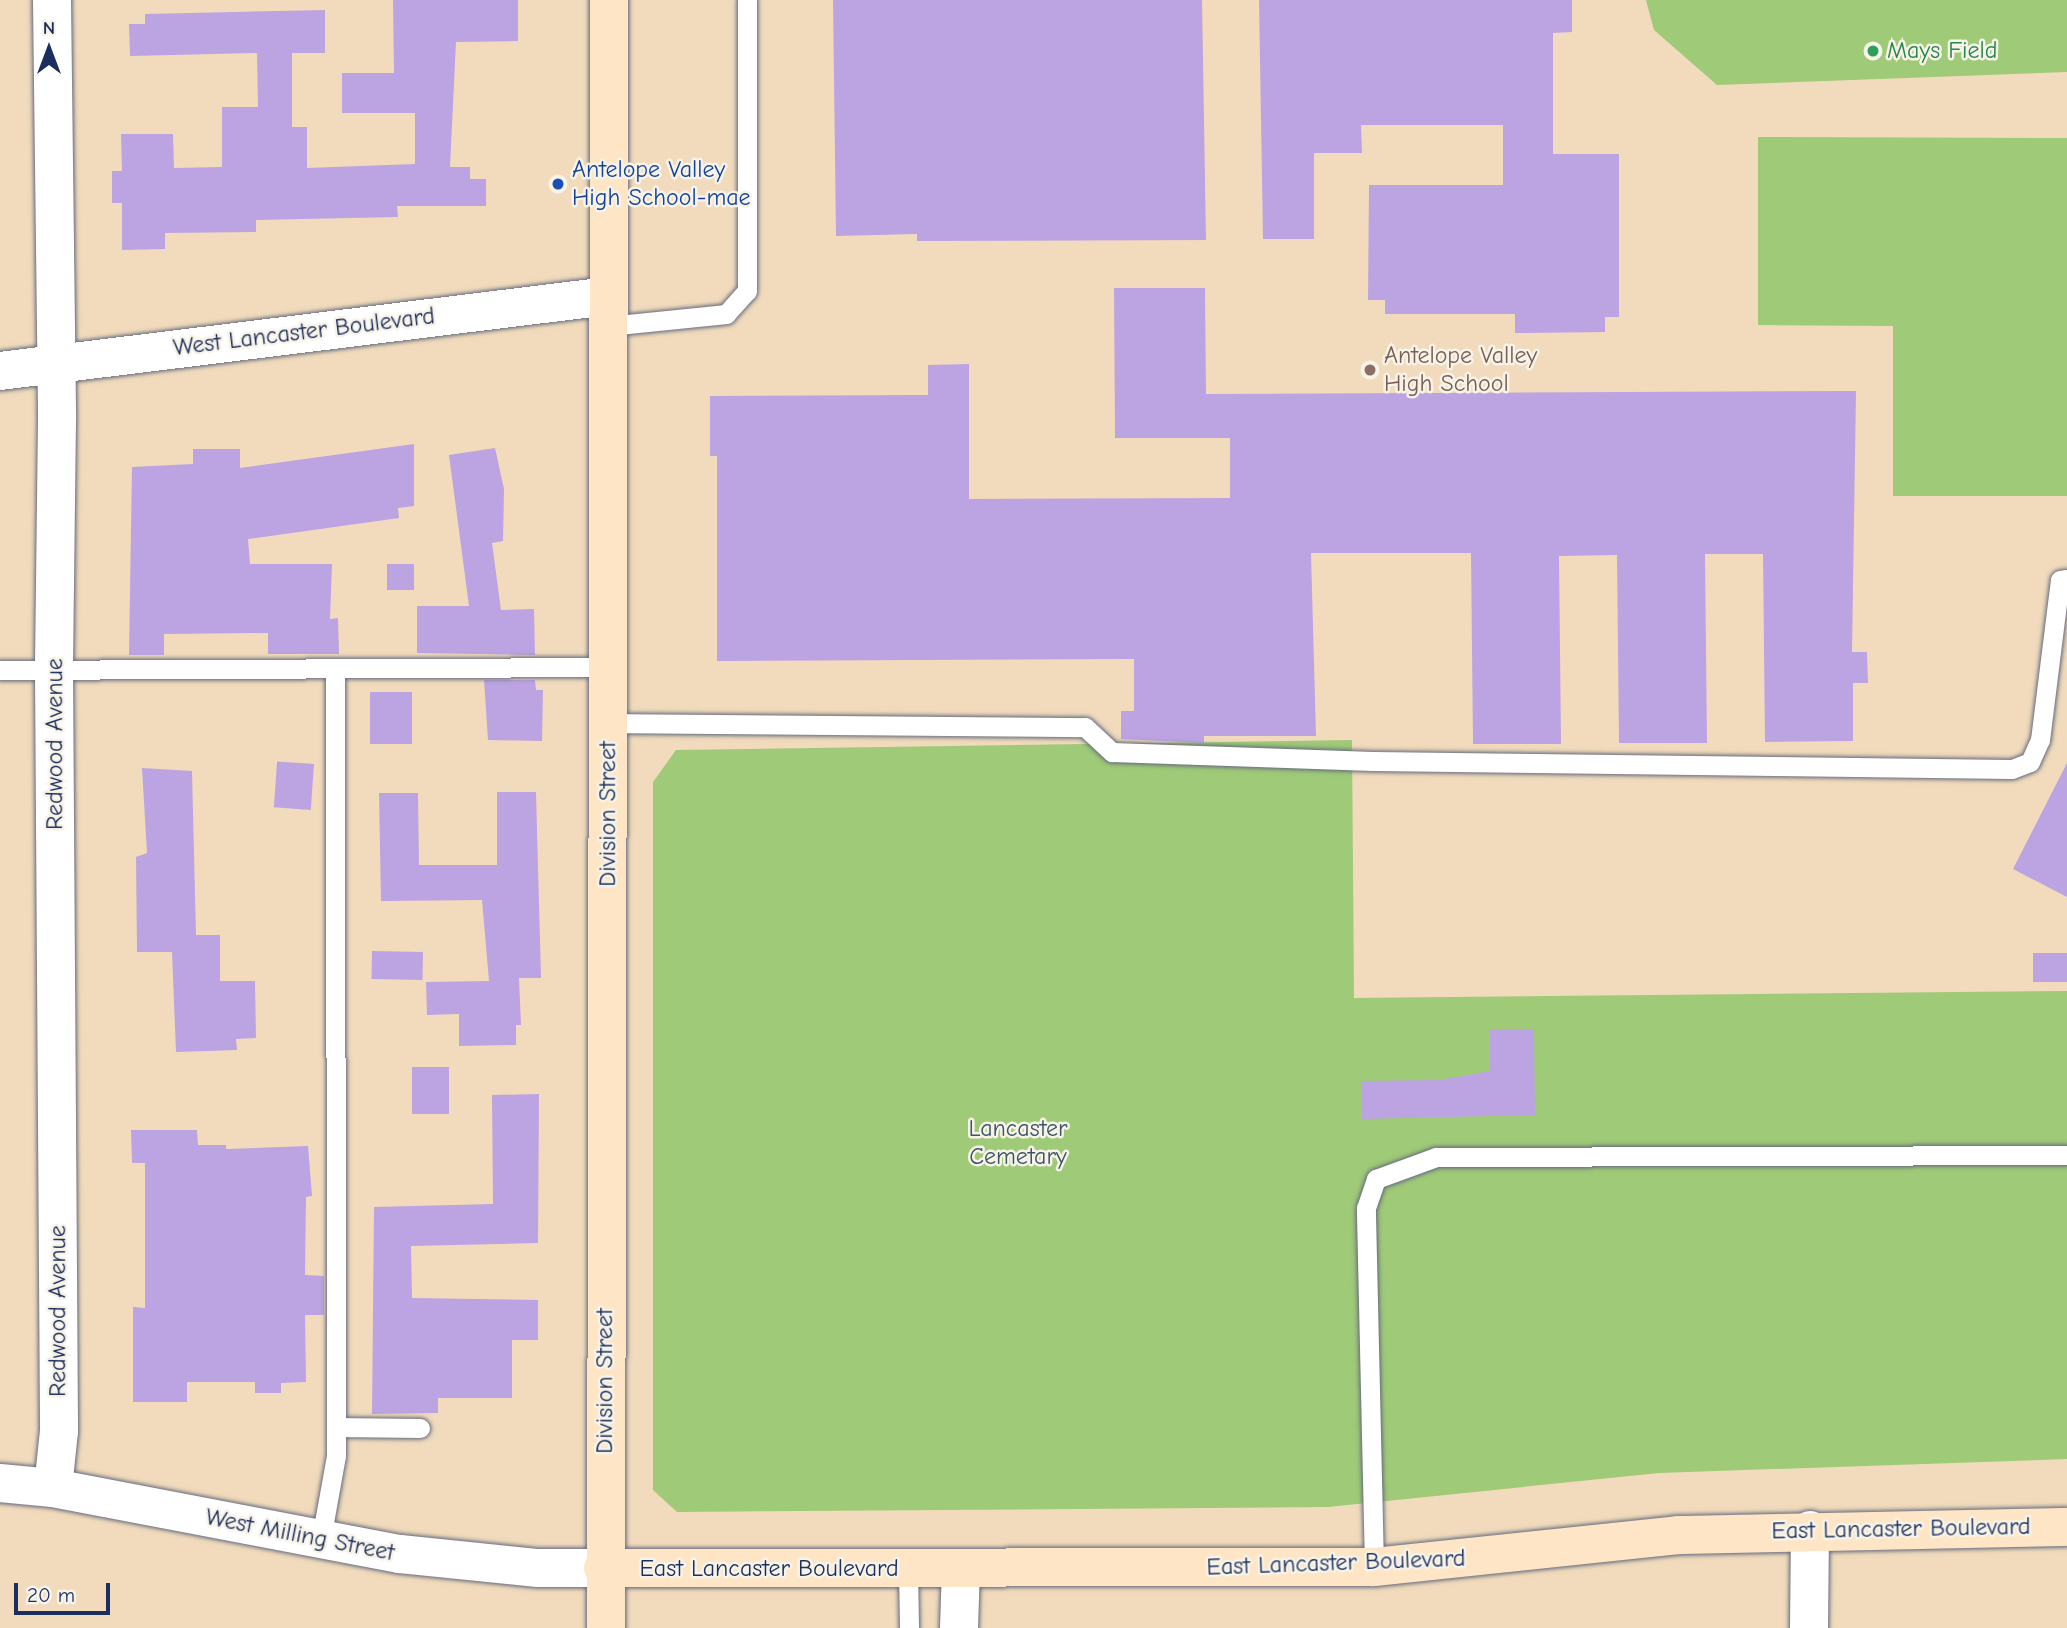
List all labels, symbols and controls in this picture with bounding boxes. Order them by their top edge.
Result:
north arrow [14,14,84,84]
text: N [43,17,55,39]
place label: Mays Field [1887,37,1998,65]
marker: Mays Field [1865,43,1881,59]
place label: Antelope Valley High School-mae [572,156,751,212]
marker: Antelope Valley High School-mae [550,176,566,192]
street label: West Lancaster Boulevard [171,302,437,362]
place label: Antelope Valley High School [1384,342,1537,398]
marker: Antelope Valley High School [1362,362,1378,378]
street label: Redwood Avenue [41,658,69,830]
street label: Division Street [594,741,622,887]
park label: Lancaster Cemetary [969,1115,1067,1171]
street label: Redwood Avenue [44,1225,72,1397]
street label: Division Street [591,1308,619,1454]
street label: West Milling Street [203,1503,397,1567]
street label: East Lancaster Boulevard [1771,1512,2031,1546]
street label: East Lancaster Boulevard [1206,1544,1466,1582]
street label: East Lancaster Boulevard [639,1555,899,1583]
scale bar [18,1568,114,1612]
text: 20 m [27,1583,75,1607]

